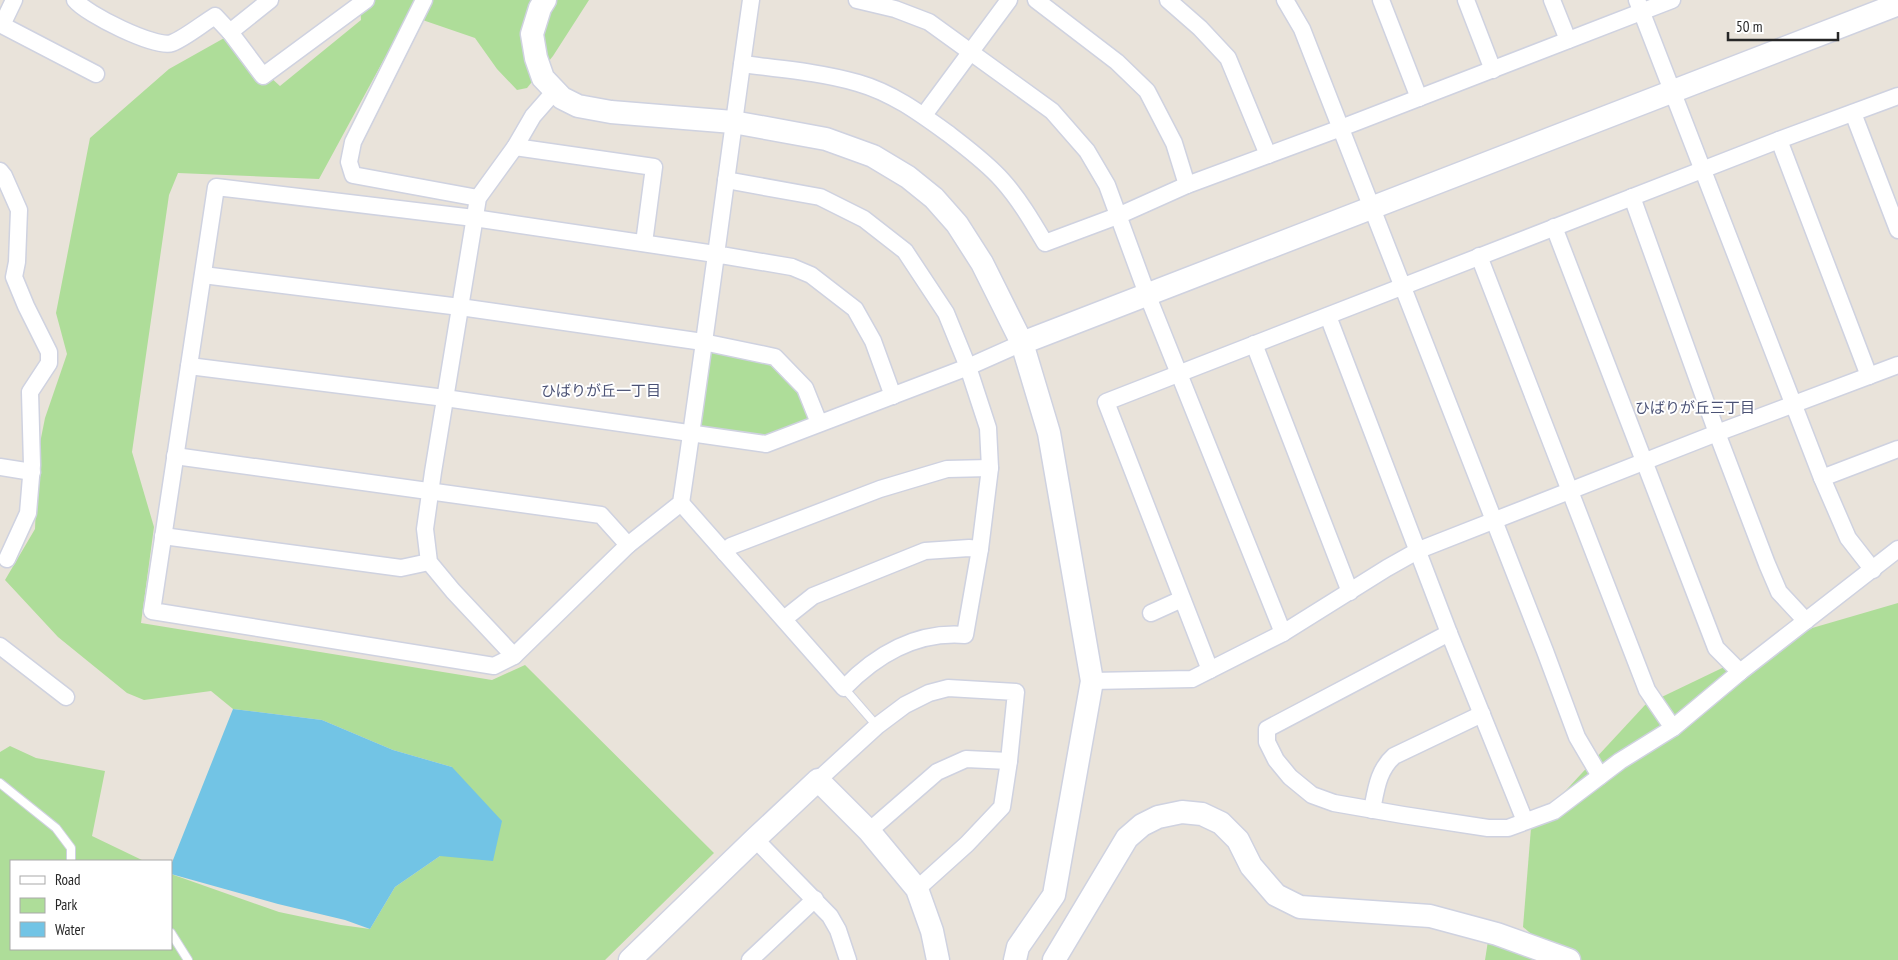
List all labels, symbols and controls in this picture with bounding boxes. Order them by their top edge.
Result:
scale bar [1728,10,1838,42]
text: 50 m [1736,17,1762,36]
district label: ひばりが丘一丁目 [541,381,661,400]
district label: ひばりが丘三丁目 [1635,398,1755,417]
legend [10,860,172,950]
text: Road [55,870,81,889]
text: Park [55,895,77,914]
text: Water [55,920,86,939]

